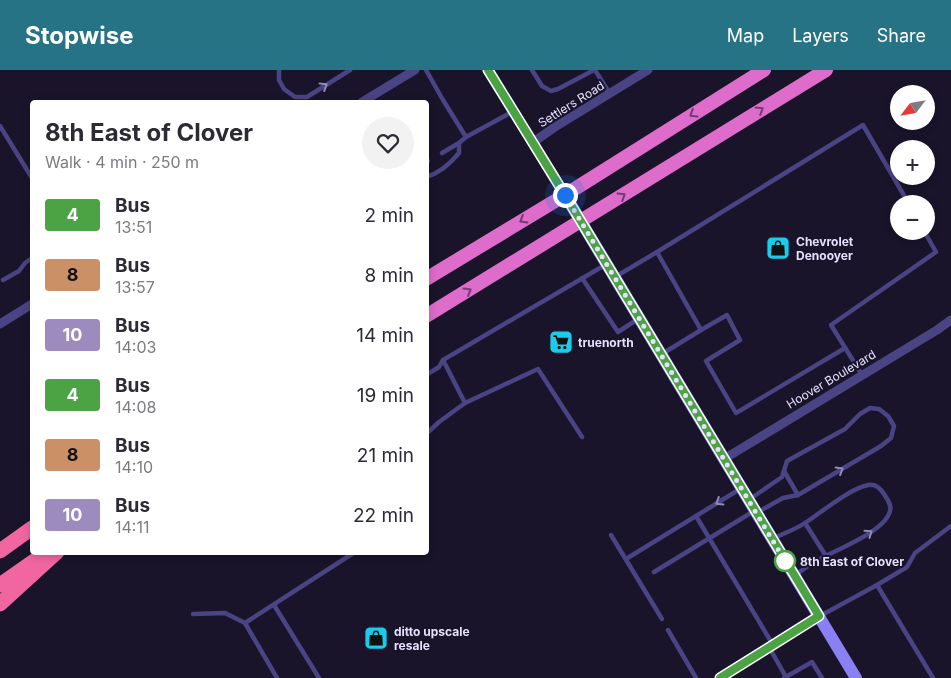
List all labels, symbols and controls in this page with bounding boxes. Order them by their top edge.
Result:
text: Stopwise [25,21,133,50]
text: Map [727,25,764,46]
text: Layers [792,25,849,46]
text: Share [877,25,926,46]
street label: Settlers Road [535,78,607,130]
one-way arrow [318,83,327,93]
north arrow [890,85,935,130]
map controls [890,85,935,240]
one-way arrow [755,107,764,117]
one-way arrow [690,108,699,118]
button: heart [362,117,414,169]
text: 8th East of Clover [45,118,253,147]
button: + [890,140,935,185]
text: Walk · 4 min · 250 m [45,152,199,172]
your location [553,183,578,208]
one-way arrow [617,193,626,203]
text: Bus [115,194,150,217]
button: − [890,195,935,240]
text: 4 [66,204,79,225]
text: 2 min [365,204,414,227]
one-way arrow [520,214,529,223]
text: 13:51 [115,217,152,237]
place label: Chevrolet Denooyer [796,234,854,263]
shop icon: Chevrolet Denooyer [765,235,791,261]
text: Bus [115,254,150,277]
text: 8 [67,264,78,285]
text: 8 min [364,264,414,287]
text: 13:57 [115,277,155,297]
one-way arrow [462,288,471,297]
text: Bus [115,314,150,337]
text: 10 [63,324,82,345]
text: 14 min [356,324,414,347]
supermarket icon: truenorth [548,329,574,355]
place label: truenorth [578,335,634,350]
text: 14:03 [115,337,156,357]
street label: Hoover Boulevard [784,346,878,412]
text: Bus [115,374,150,397]
text: 4 [66,384,79,405]
text: 19 min [357,384,414,407]
text: 14:08 [115,397,156,417]
text: Bus [115,434,150,457]
text: 8 [67,444,78,465]
text: 21 min [357,444,414,467]
text: 14:10 [115,457,153,477]
one-way arrow [835,466,844,476]
text: Bus [115,494,150,517]
one-way arrow [715,496,724,505]
text: 10 [63,504,82,525]
text: 22 min [353,504,414,527]
text: 14:11 [115,517,149,537]
one-way arrow [863,530,872,539]
marker: 8th East of Clover [774,550,796,572]
place label: 8th East of Clover [800,554,904,569]
place label: ditto upscale resale [394,624,470,653]
shop icon: ditto upscale resale [363,625,389,651]

